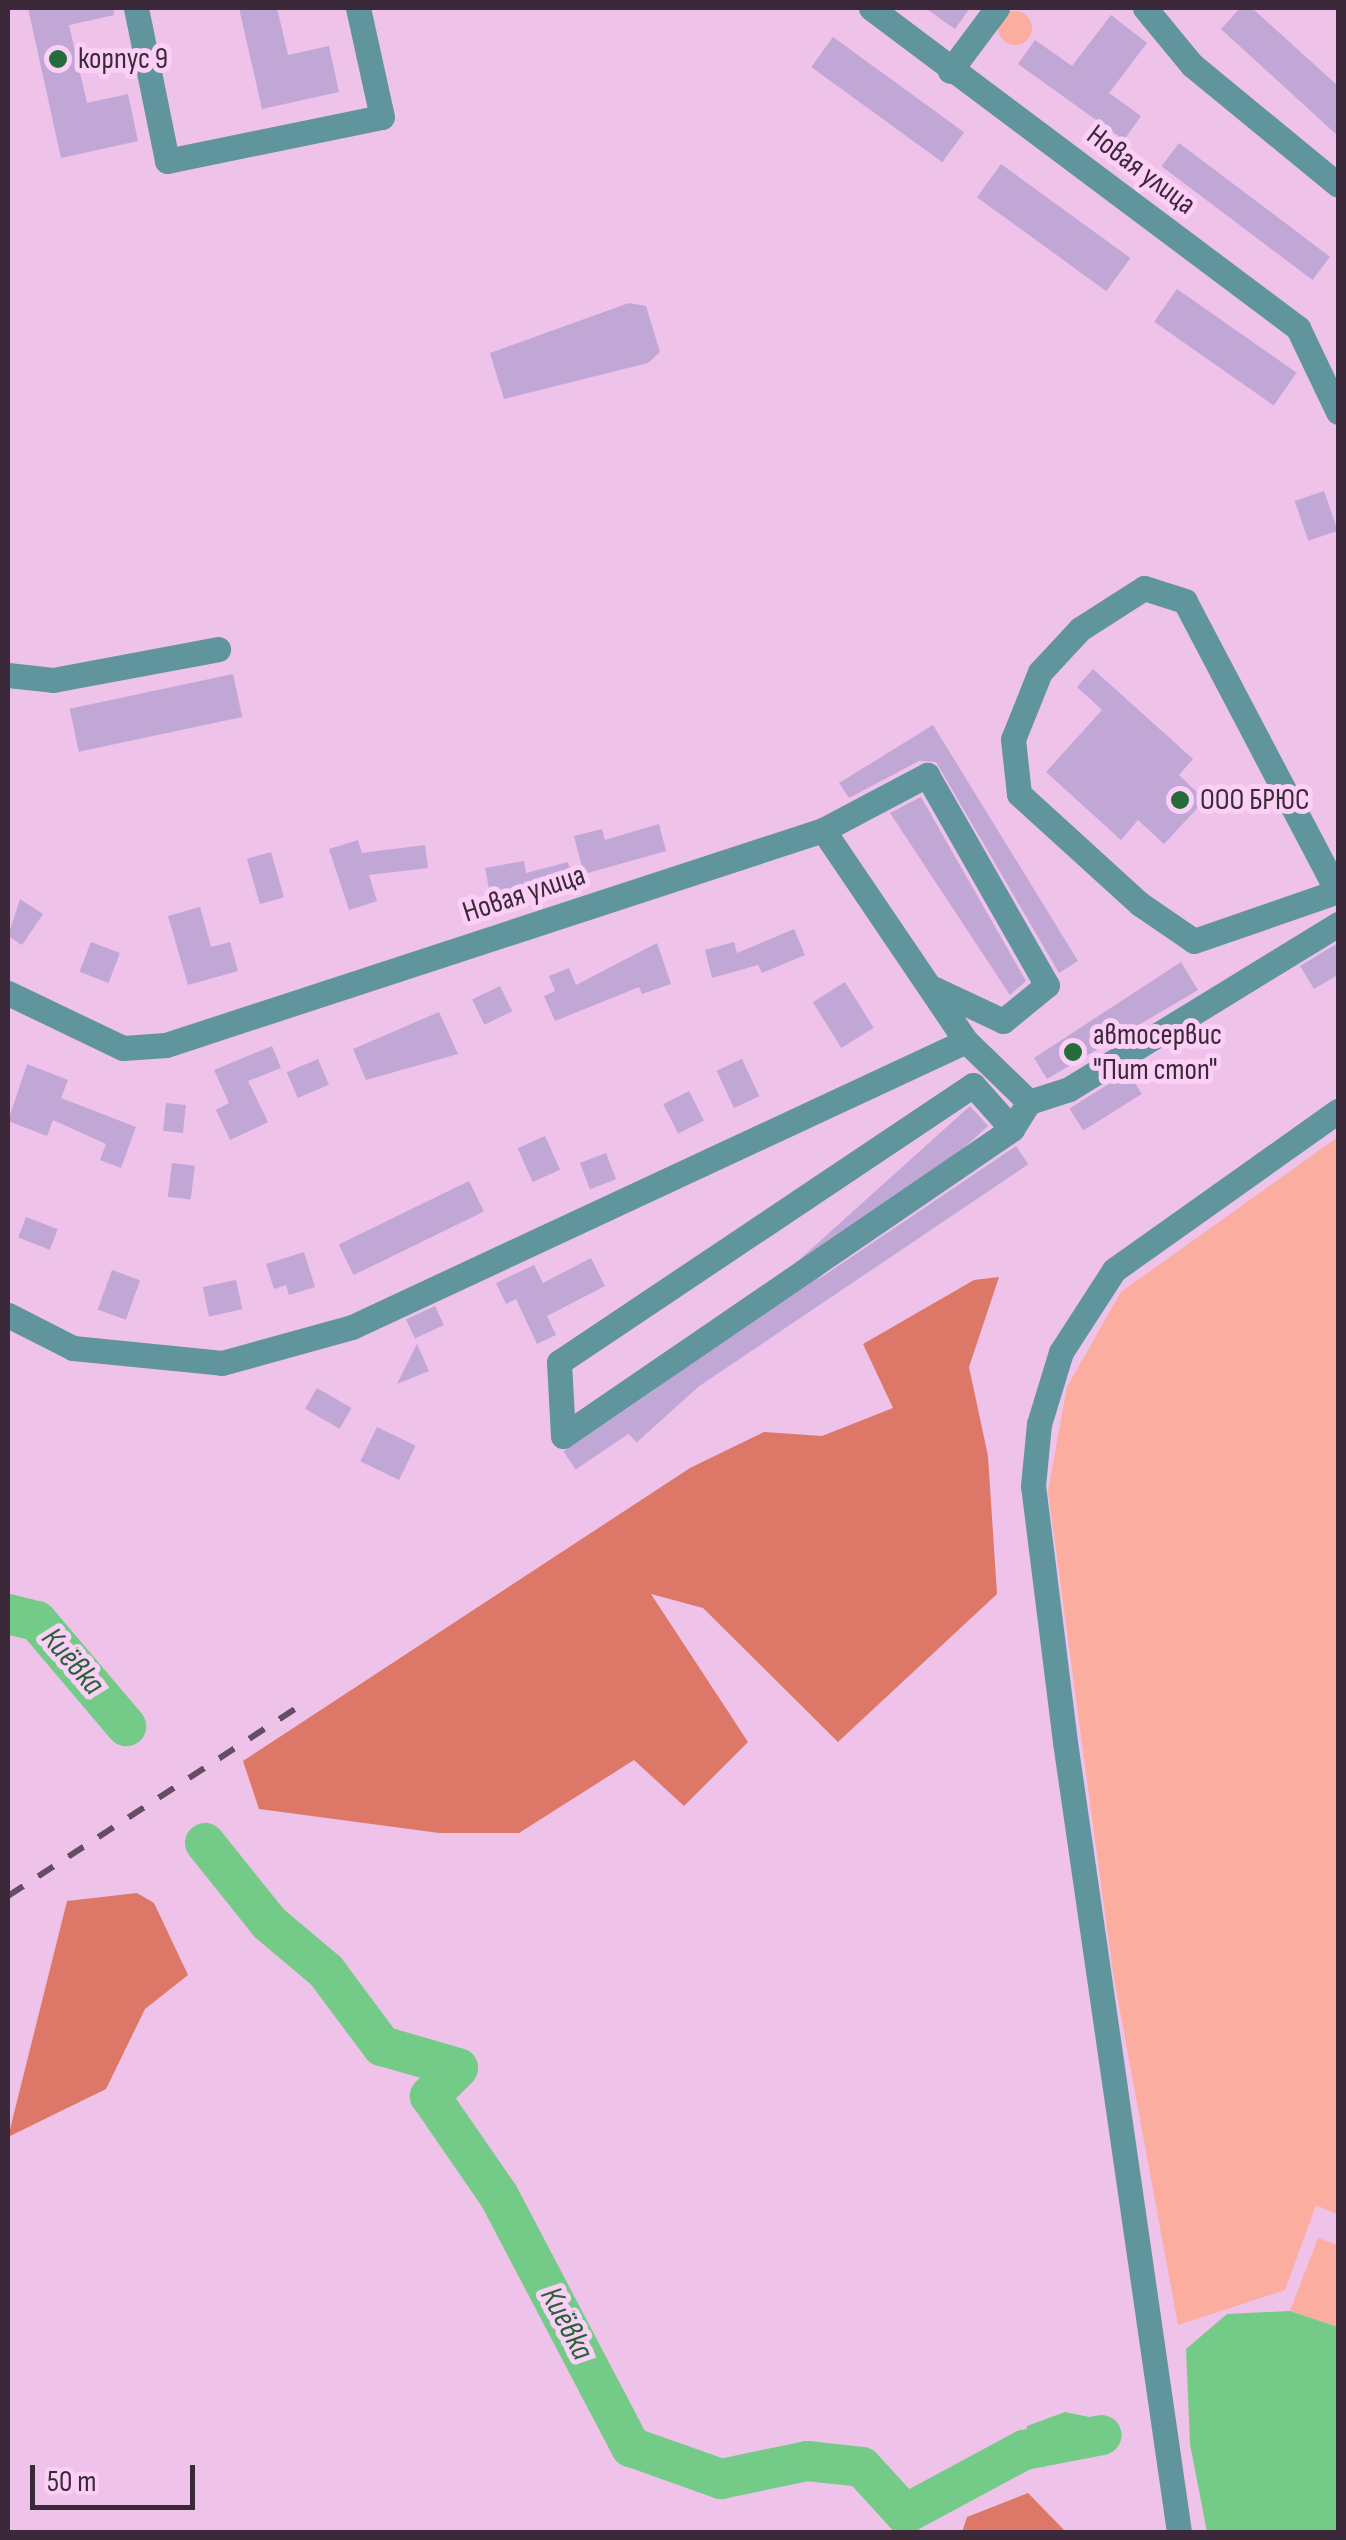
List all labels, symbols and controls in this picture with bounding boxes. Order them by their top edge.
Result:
place label: корпус 9 [78,41,168,77]
marker: корпус 9 [47,48,69,70]
street label: Новая улица [1080,117,1202,223]
place label: ООО БРЮС [1200,782,1310,818]
marker: ООО БРЮС [1169,789,1191,811]
street label: Новая улица [458,857,590,931]
place label: автосервис "Пит стоп" [1093,1017,1222,1088]
marker: автосервис "Пит стоп" [1062,1041,1084,1063]
water label: Киёвка [32,1620,112,1704]
water label: Киёвка [531,2281,601,2367]
scale bar [35,2445,200,2507]
text: 50 m [47,2464,96,2500]

